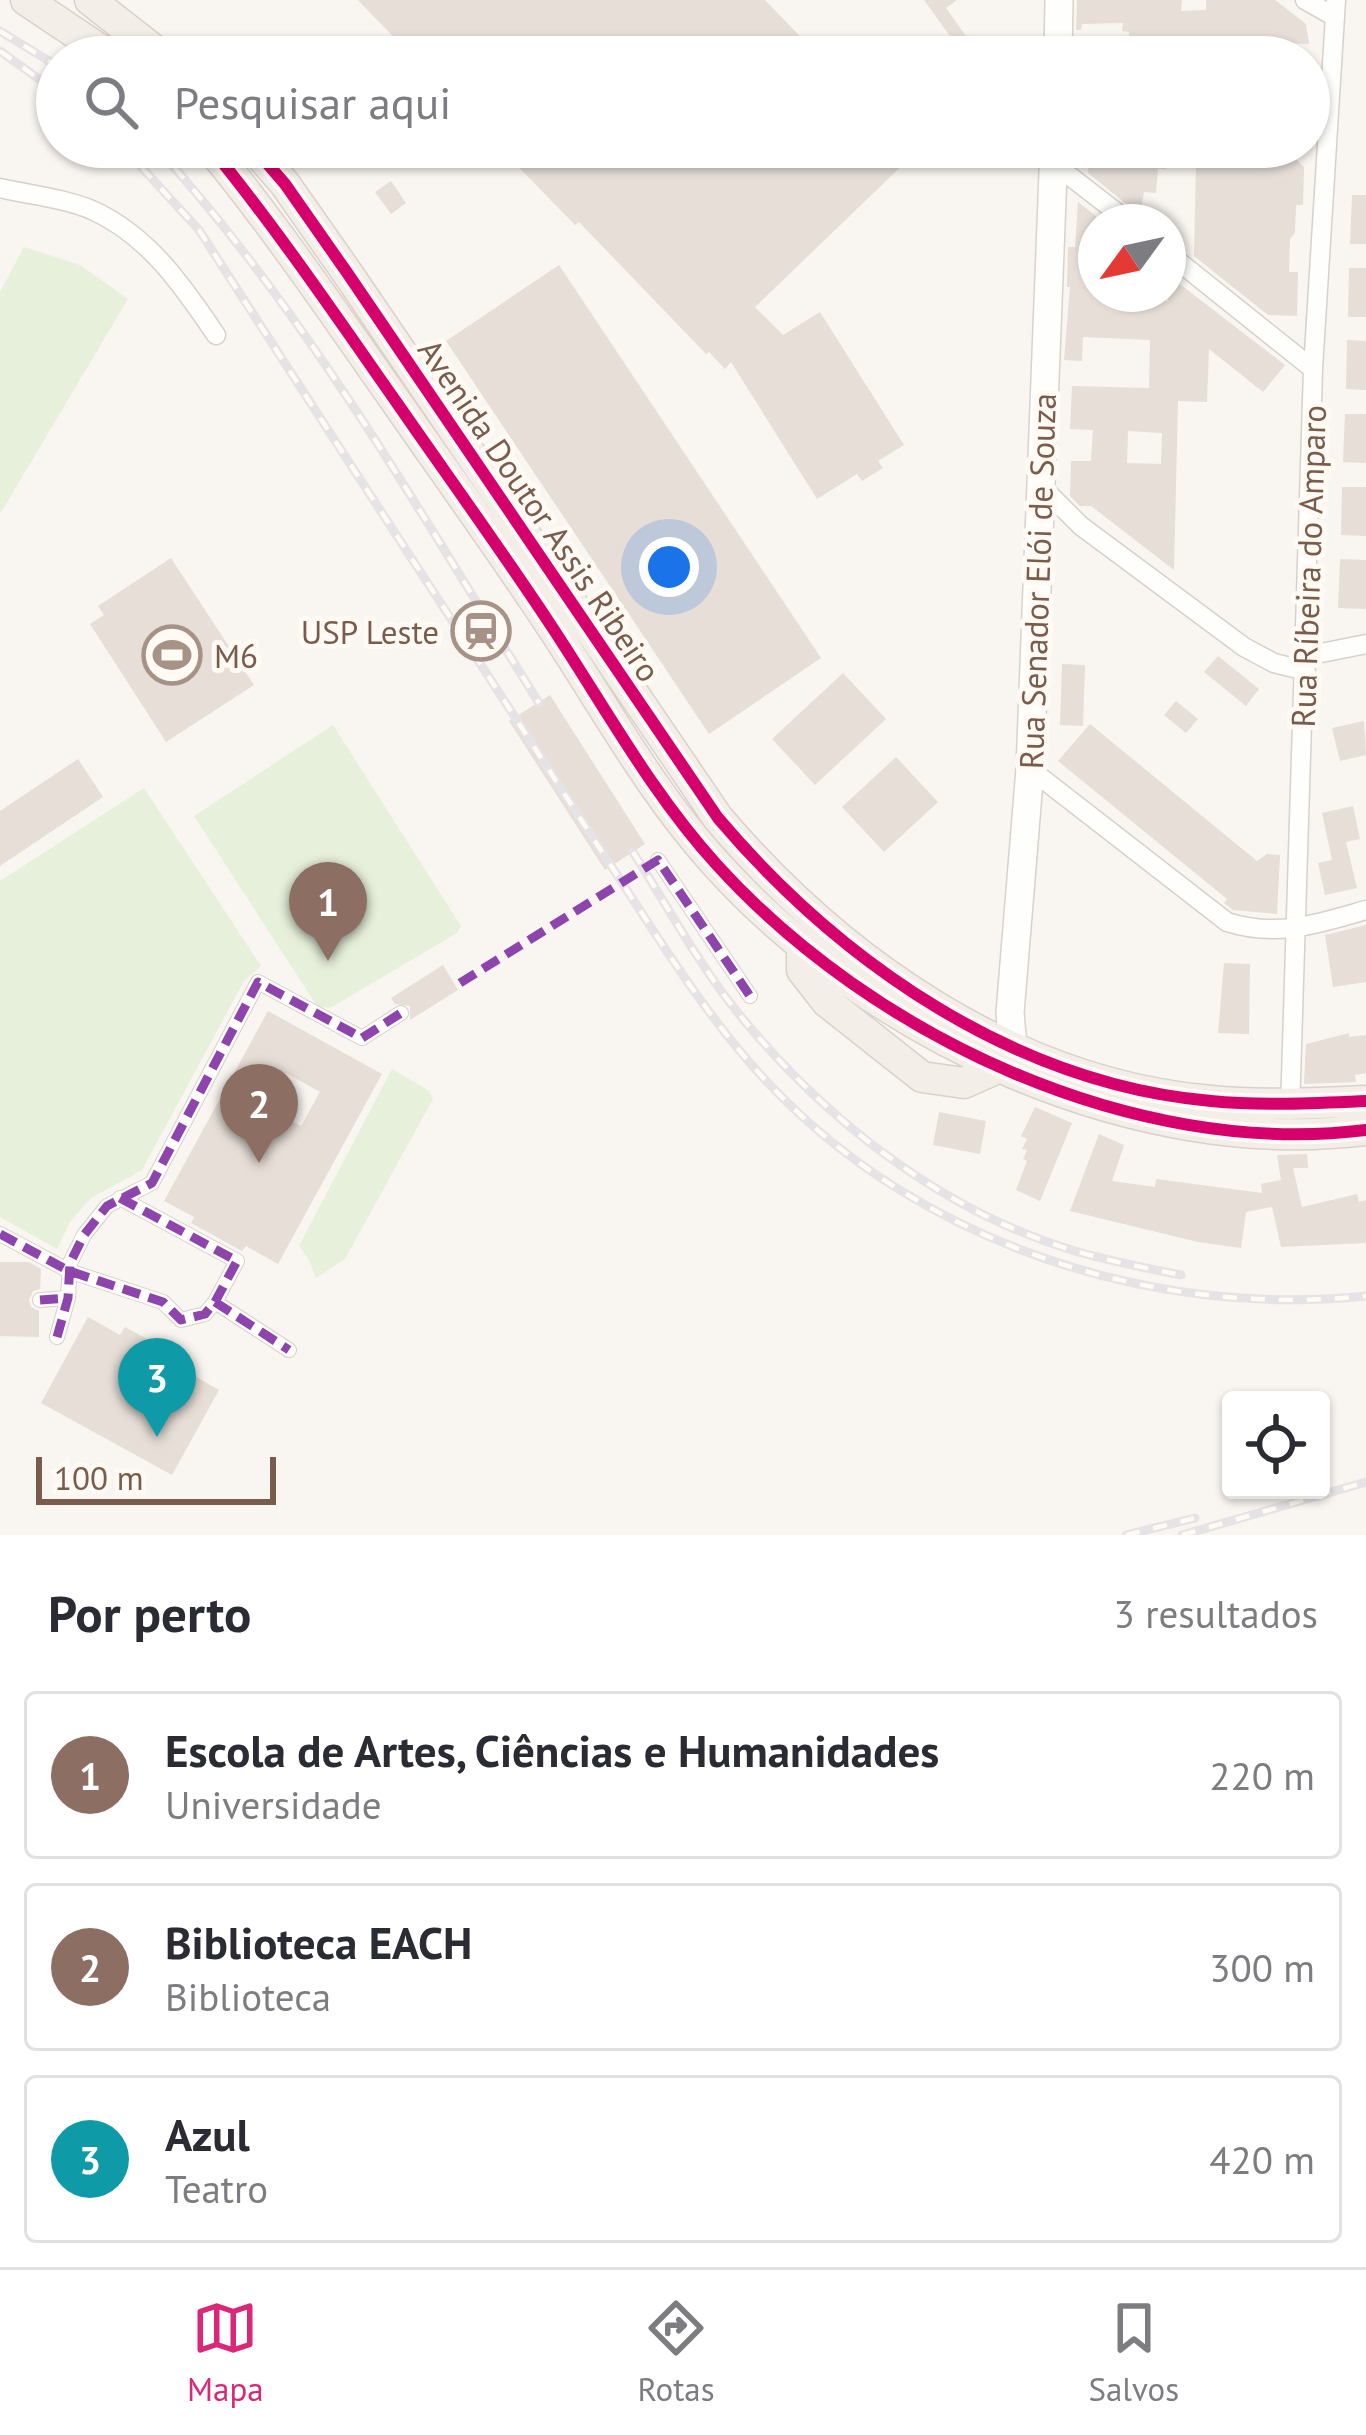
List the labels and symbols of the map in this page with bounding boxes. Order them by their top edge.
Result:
north arrow [1078,204,1186,312]
street label: Avenida Doutor Assis Ribeiro [409,330,671,690]
street label: Rua Senador Elói de Souza [1009,392,1065,770]
street label: Rua Ríbeira do Amparo [1281,404,1335,728]
your location [639,537,699,597]
station icon: USP Leste [450,600,512,662]
place label: USP Leste [301,610,439,653]
sports icon: M6 [141,624,203,686]
place label: M6 [214,634,258,677]
pin: 1 [289,862,367,961]
pin: 2 [220,1064,298,1163]
pin: 3 [118,1338,196,1437]
scale bar [36,1451,276,1504]

